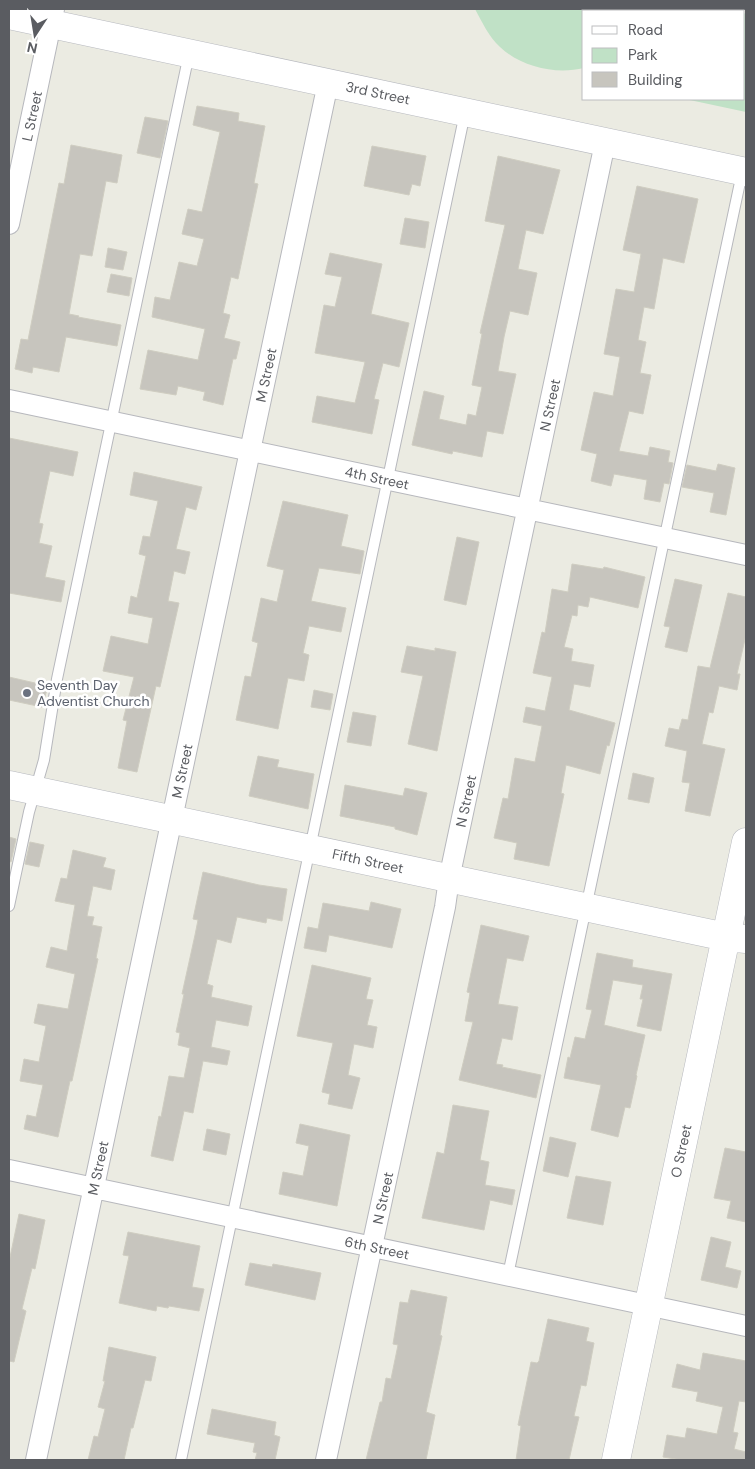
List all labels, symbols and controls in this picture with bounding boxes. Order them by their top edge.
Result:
north arrow [10,10,60,60]
legend [582,10,745,100]
text: Road [628,20,663,40]
text: N [25,38,39,58]
text: Park [628,45,658,65]
text: Building [628,70,683,90]
street label: 3rd Street [344,77,412,109]
street label: L Street [18,89,46,143]
street label: M Street [251,346,281,404]
street label: N Street [536,377,564,433]
street label: 4th Street [343,462,411,494]
place label: Seventh Day Adventist Church [37,676,150,710]
marker: Seventh Day Adventist Church [21,687,33,699]
street label: M Street [167,742,197,800]
street label: N Street [452,773,480,829]
street label: Fifth Street [331,845,405,877]
street label: O Street [667,1123,695,1179]
street label: M Street [83,1139,113,1197]
street label: N Street [369,1170,397,1226]
street label: 6th Street [343,1232,411,1264]

